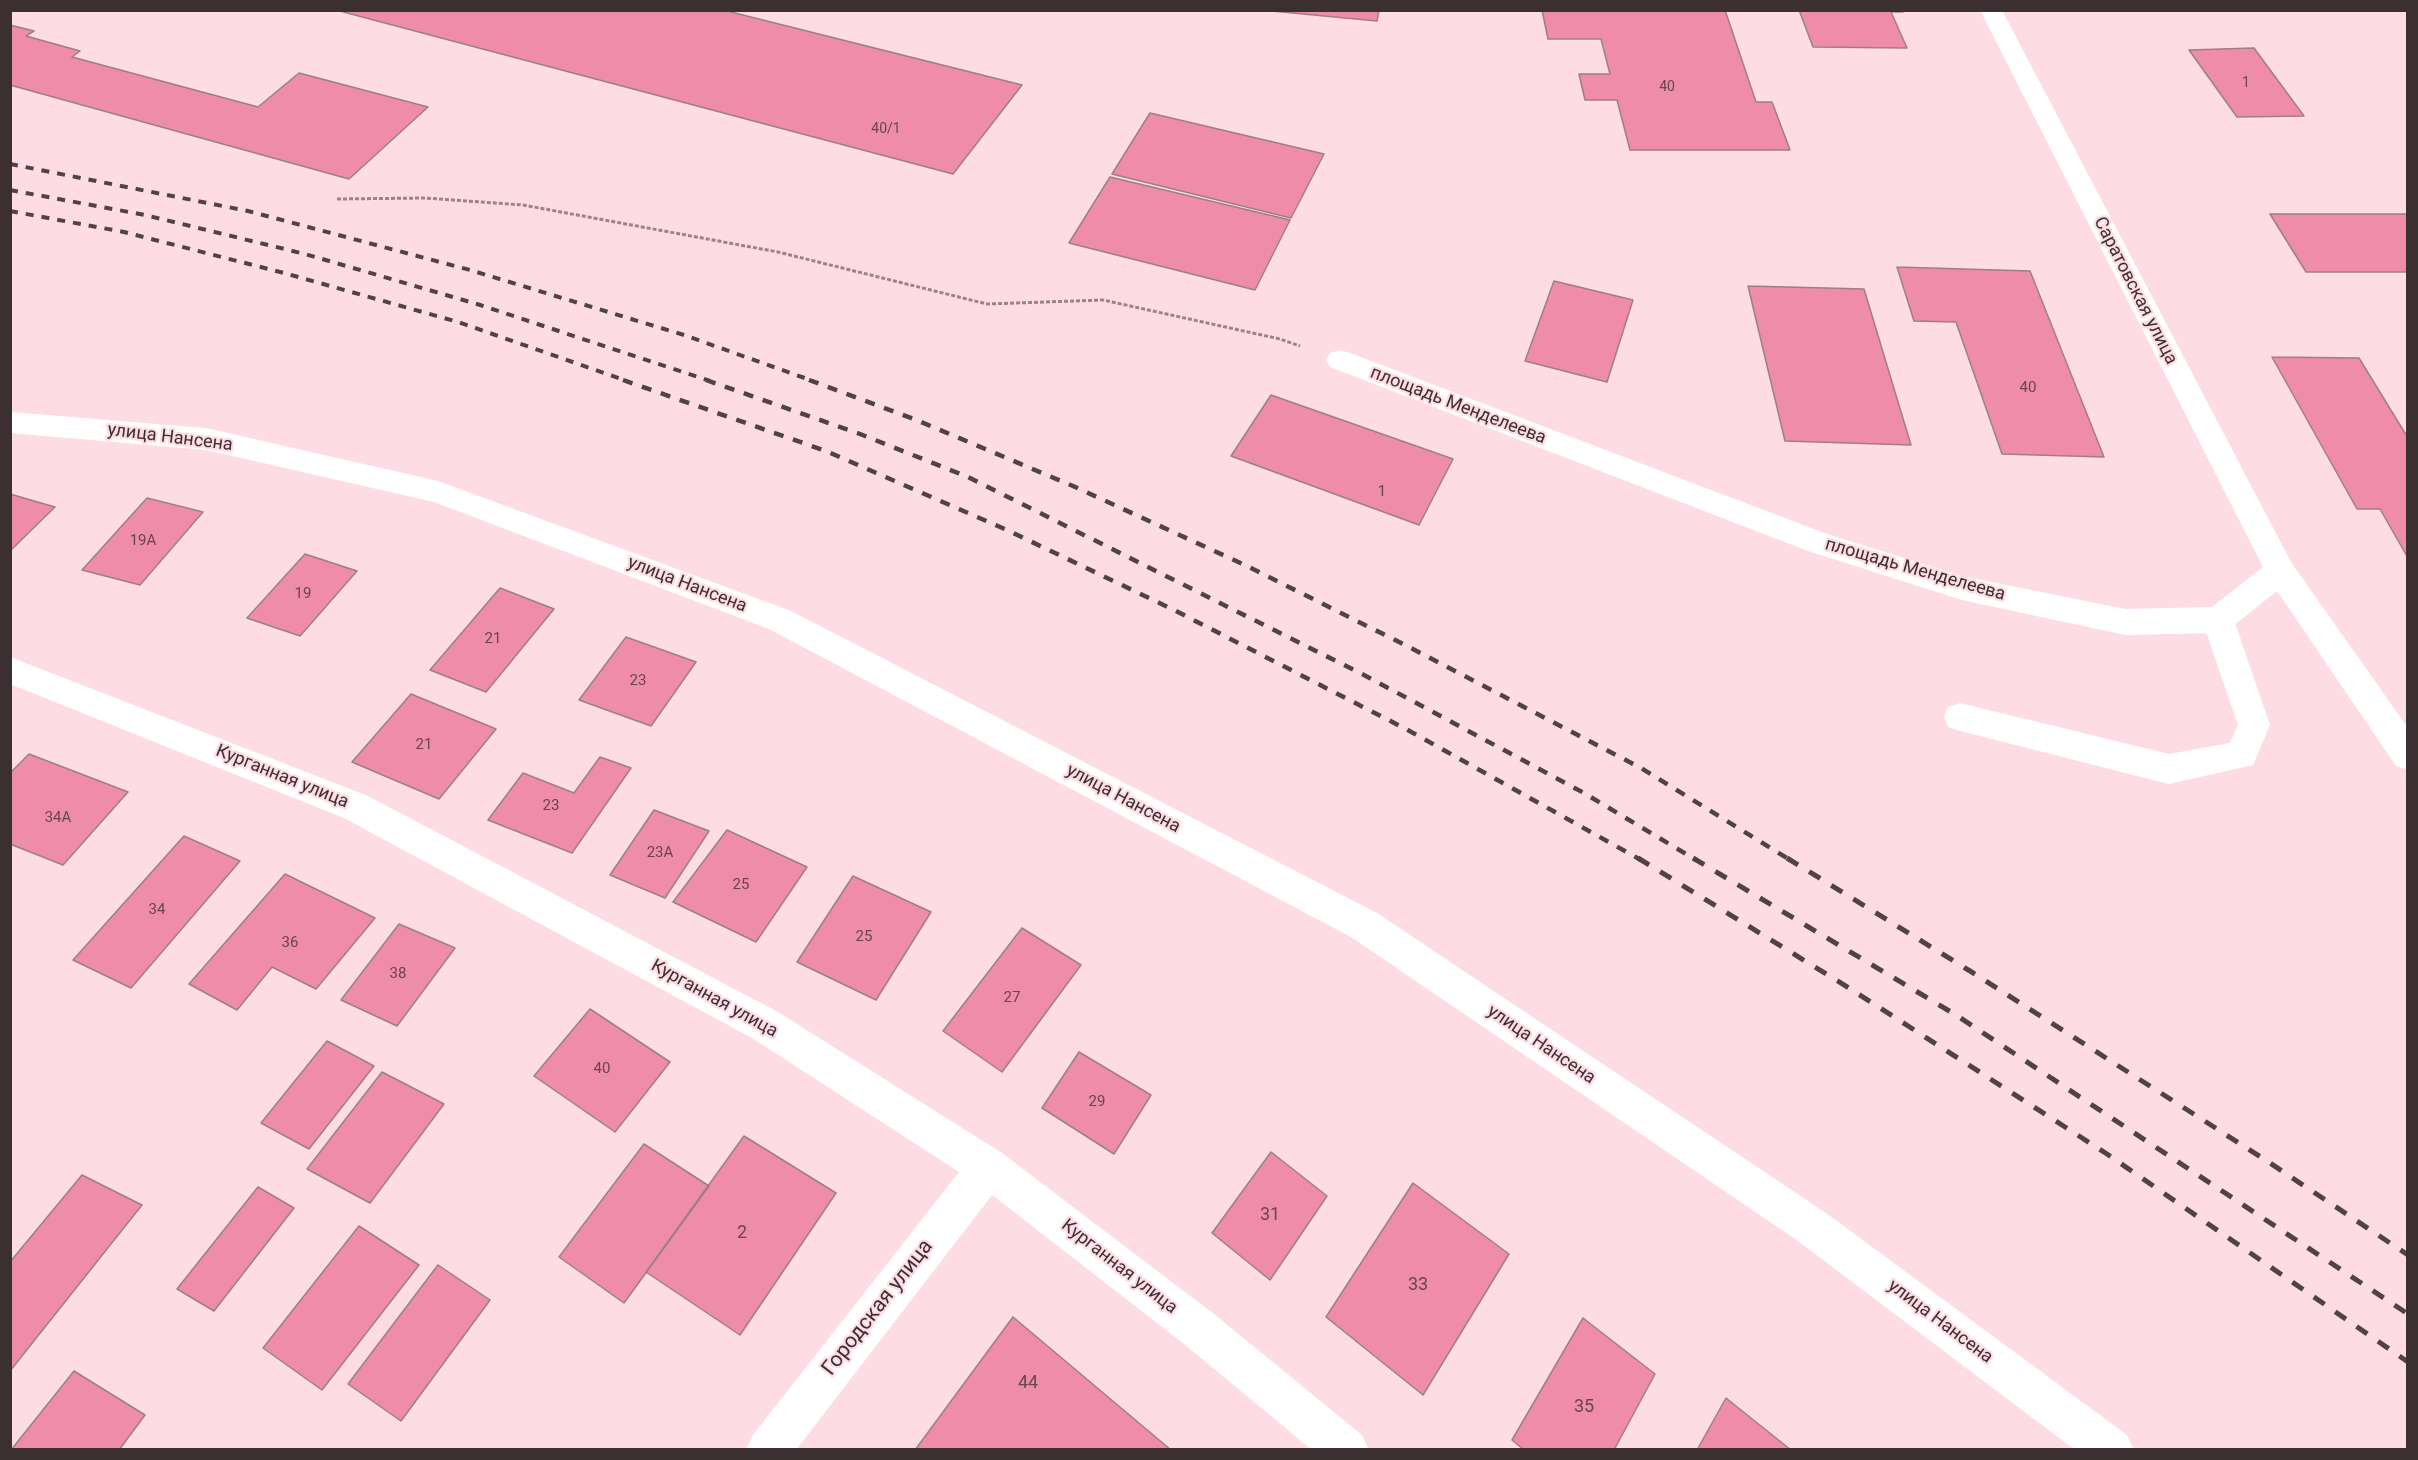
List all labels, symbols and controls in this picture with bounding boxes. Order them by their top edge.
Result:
house number: 1 [2242,75,2250,91]
house number: 40 [1659,79,1675,95]
house number: 40/1 [871,121,901,137]
street label: Саратовская улица [2088,214,2182,368]
street label: площадь Менделеева [1367,363,1549,449]
house number: 40 [2020,379,2036,397]
street label: улица Нансена [106,420,234,456]
house number: 1 [1378,483,1386,501]
house number: 19А [130,532,156,550]
street label: площадь Менделеева [1822,534,2008,606]
street label: улица Нансена [624,552,750,618]
house number: 19 [295,585,311,603]
house number: 21 [485,630,501,648]
house number: 23 [630,672,646,690]
house number: 21 [416,736,432,754]
street label: Курганная улица [212,740,352,814]
street label: улица Нансена [1062,760,1184,838]
house number: 23 [543,797,559,815]
house number: 34А [45,809,71,827]
house number: 23А [647,844,673,862]
house number: 25 [733,876,749,894]
house number: 34 [149,901,165,919]
house number: 25 [856,928,872,946]
house number: 36 [282,934,298,952]
street label: Курганная улица [647,955,781,1043]
house number: 38 [390,965,406,983]
house number: 27 [1004,989,1020,1007]
street label: улица Нансена [1483,1001,1599,1089]
house number: 40 [594,1060,610,1078]
house number: 29 [1089,1093,1105,1111]
house number: 31 [1260,1204,1280,1226]
street label: Курганная улица [1057,1215,1181,1319]
house number: 2 [737,1222,747,1244]
street label: Городская улица [817,1235,939,1381]
house number: 33 [1408,1274,1428,1296]
street label: улица Нансена [1883,1275,1997,1369]
house number: 44 [1018,1372,1038,1394]
house number: 35 [1574,1396,1594,1418]

